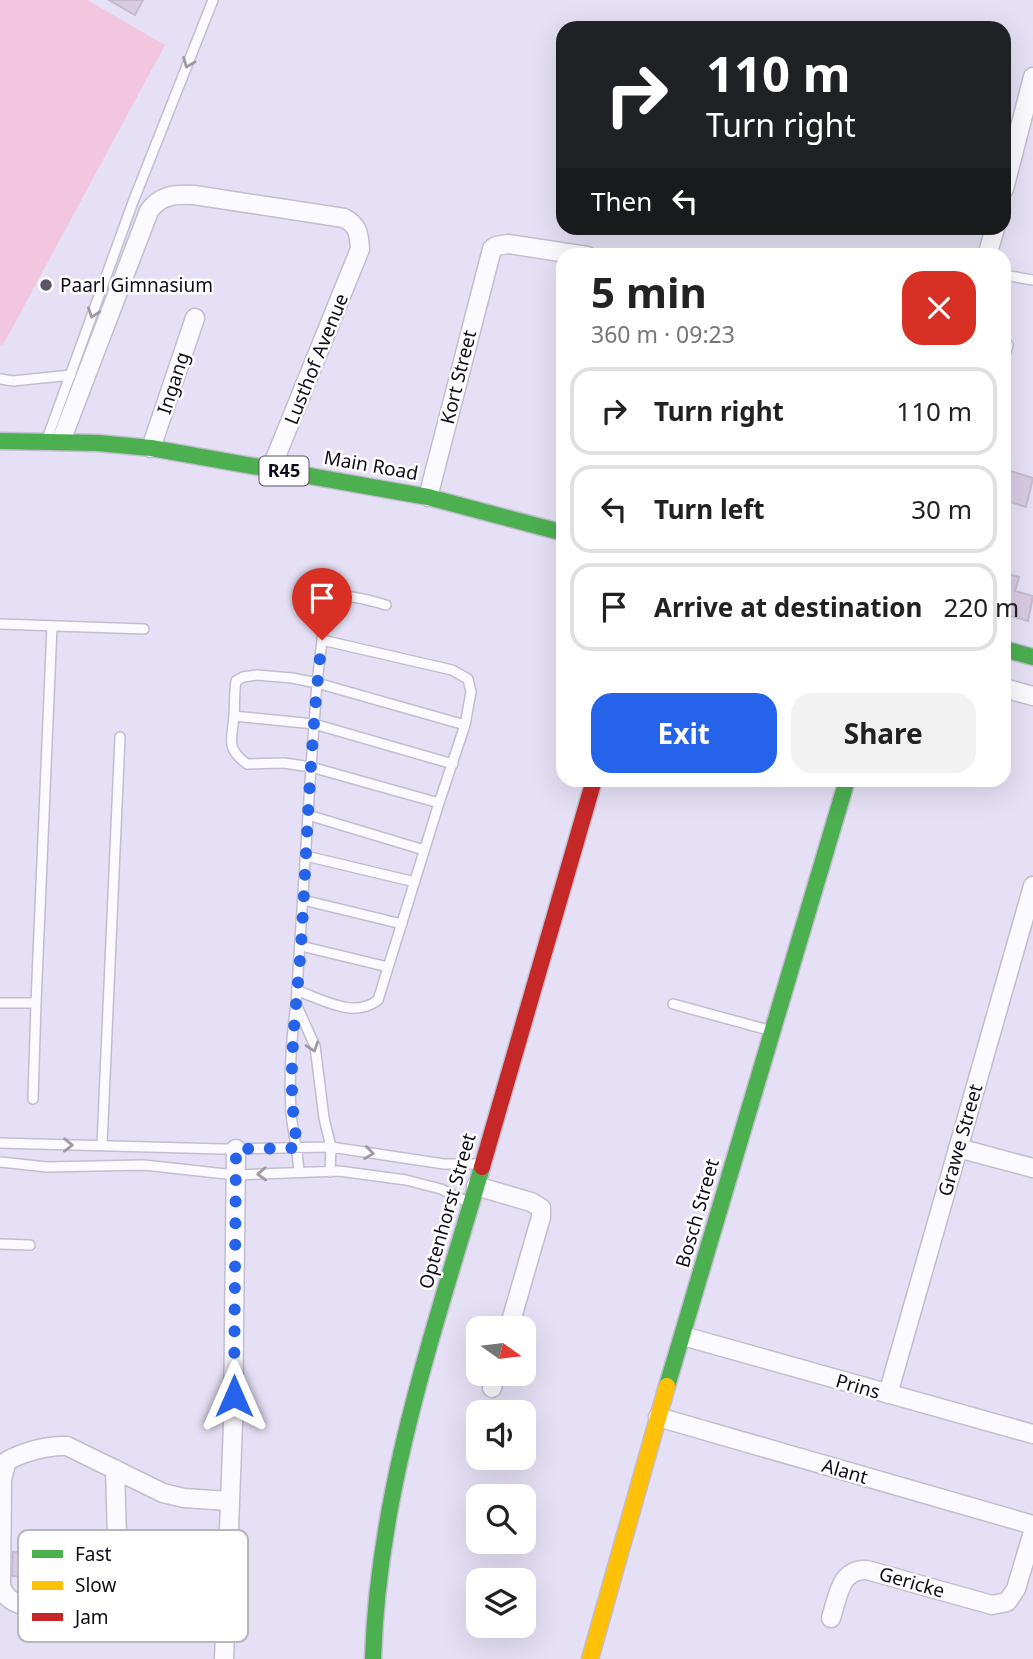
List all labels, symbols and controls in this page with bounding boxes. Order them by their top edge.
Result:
text: 110 m [706,40,851,106]
icon: right [591,49,682,140]
one-way arrow [183,57,197,69]
text: Turn right [706,103,856,146]
icon: left [666,182,704,220]
text: Then [591,183,652,219]
text: 5 min [591,263,707,320]
button: close [902,271,976,345]
place label: Paarl Gimnasium [60,272,213,298]
marker: Paarl Gimnasium [38,277,54,293]
street label: Lusthof Avenue [278,290,354,428]
one-way arrow [88,306,102,318]
text: 360 m · 09:23 [591,318,735,350]
street label: Kort Street [434,327,482,427]
street label: Ingang [151,349,195,417]
icon: right [595,392,633,430]
text: Turn right [654,393,784,429]
text: 110 m [896,393,972,429]
street label: Main Road [322,444,420,486]
road number: R45 [260,457,308,486]
icon: left [595,490,633,528]
text: Turn left [654,491,765,527]
text: 30 m [911,491,972,527]
pin [292,568,352,640]
icon: arrive [303,579,341,617]
icon: arrive [595,588,633,626]
text: Arrive at destination [654,589,923,625]
text: 220 m [944,589,1019,625]
button: Exit [591,693,777,773]
button: Share [791,693,976,773]
one-way arrow [305,1040,320,1052]
street label: Grawe Street [932,1081,988,1199]
street label: Optenhorst Street [412,1130,482,1292]
one-way arrow [63,1137,74,1152]
one-way arrow [363,1145,375,1160]
street label: Bosch Street [669,1156,725,1270]
one-way arrow [256,1166,267,1181]
north arrow [466,1316,536,1386]
map controls [466,1316,536,1638]
position arrow [197,1359,271,1433]
street label: Prins [833,1367,883,1405]
button: sound [466,1400,536,1470]
street label: Alant [819,1452,871,1490]
button: search [466,1484,536,1554]
legend [18,1530,248,1642]
text: Fast [75,1541,112,1567]
street label: Gericke [876,1560,948,1604]
button: layers [466,1568,536,1638]
text: Slow [75,1572,116,1598]
text: Jam [73,1604,109,1630]

